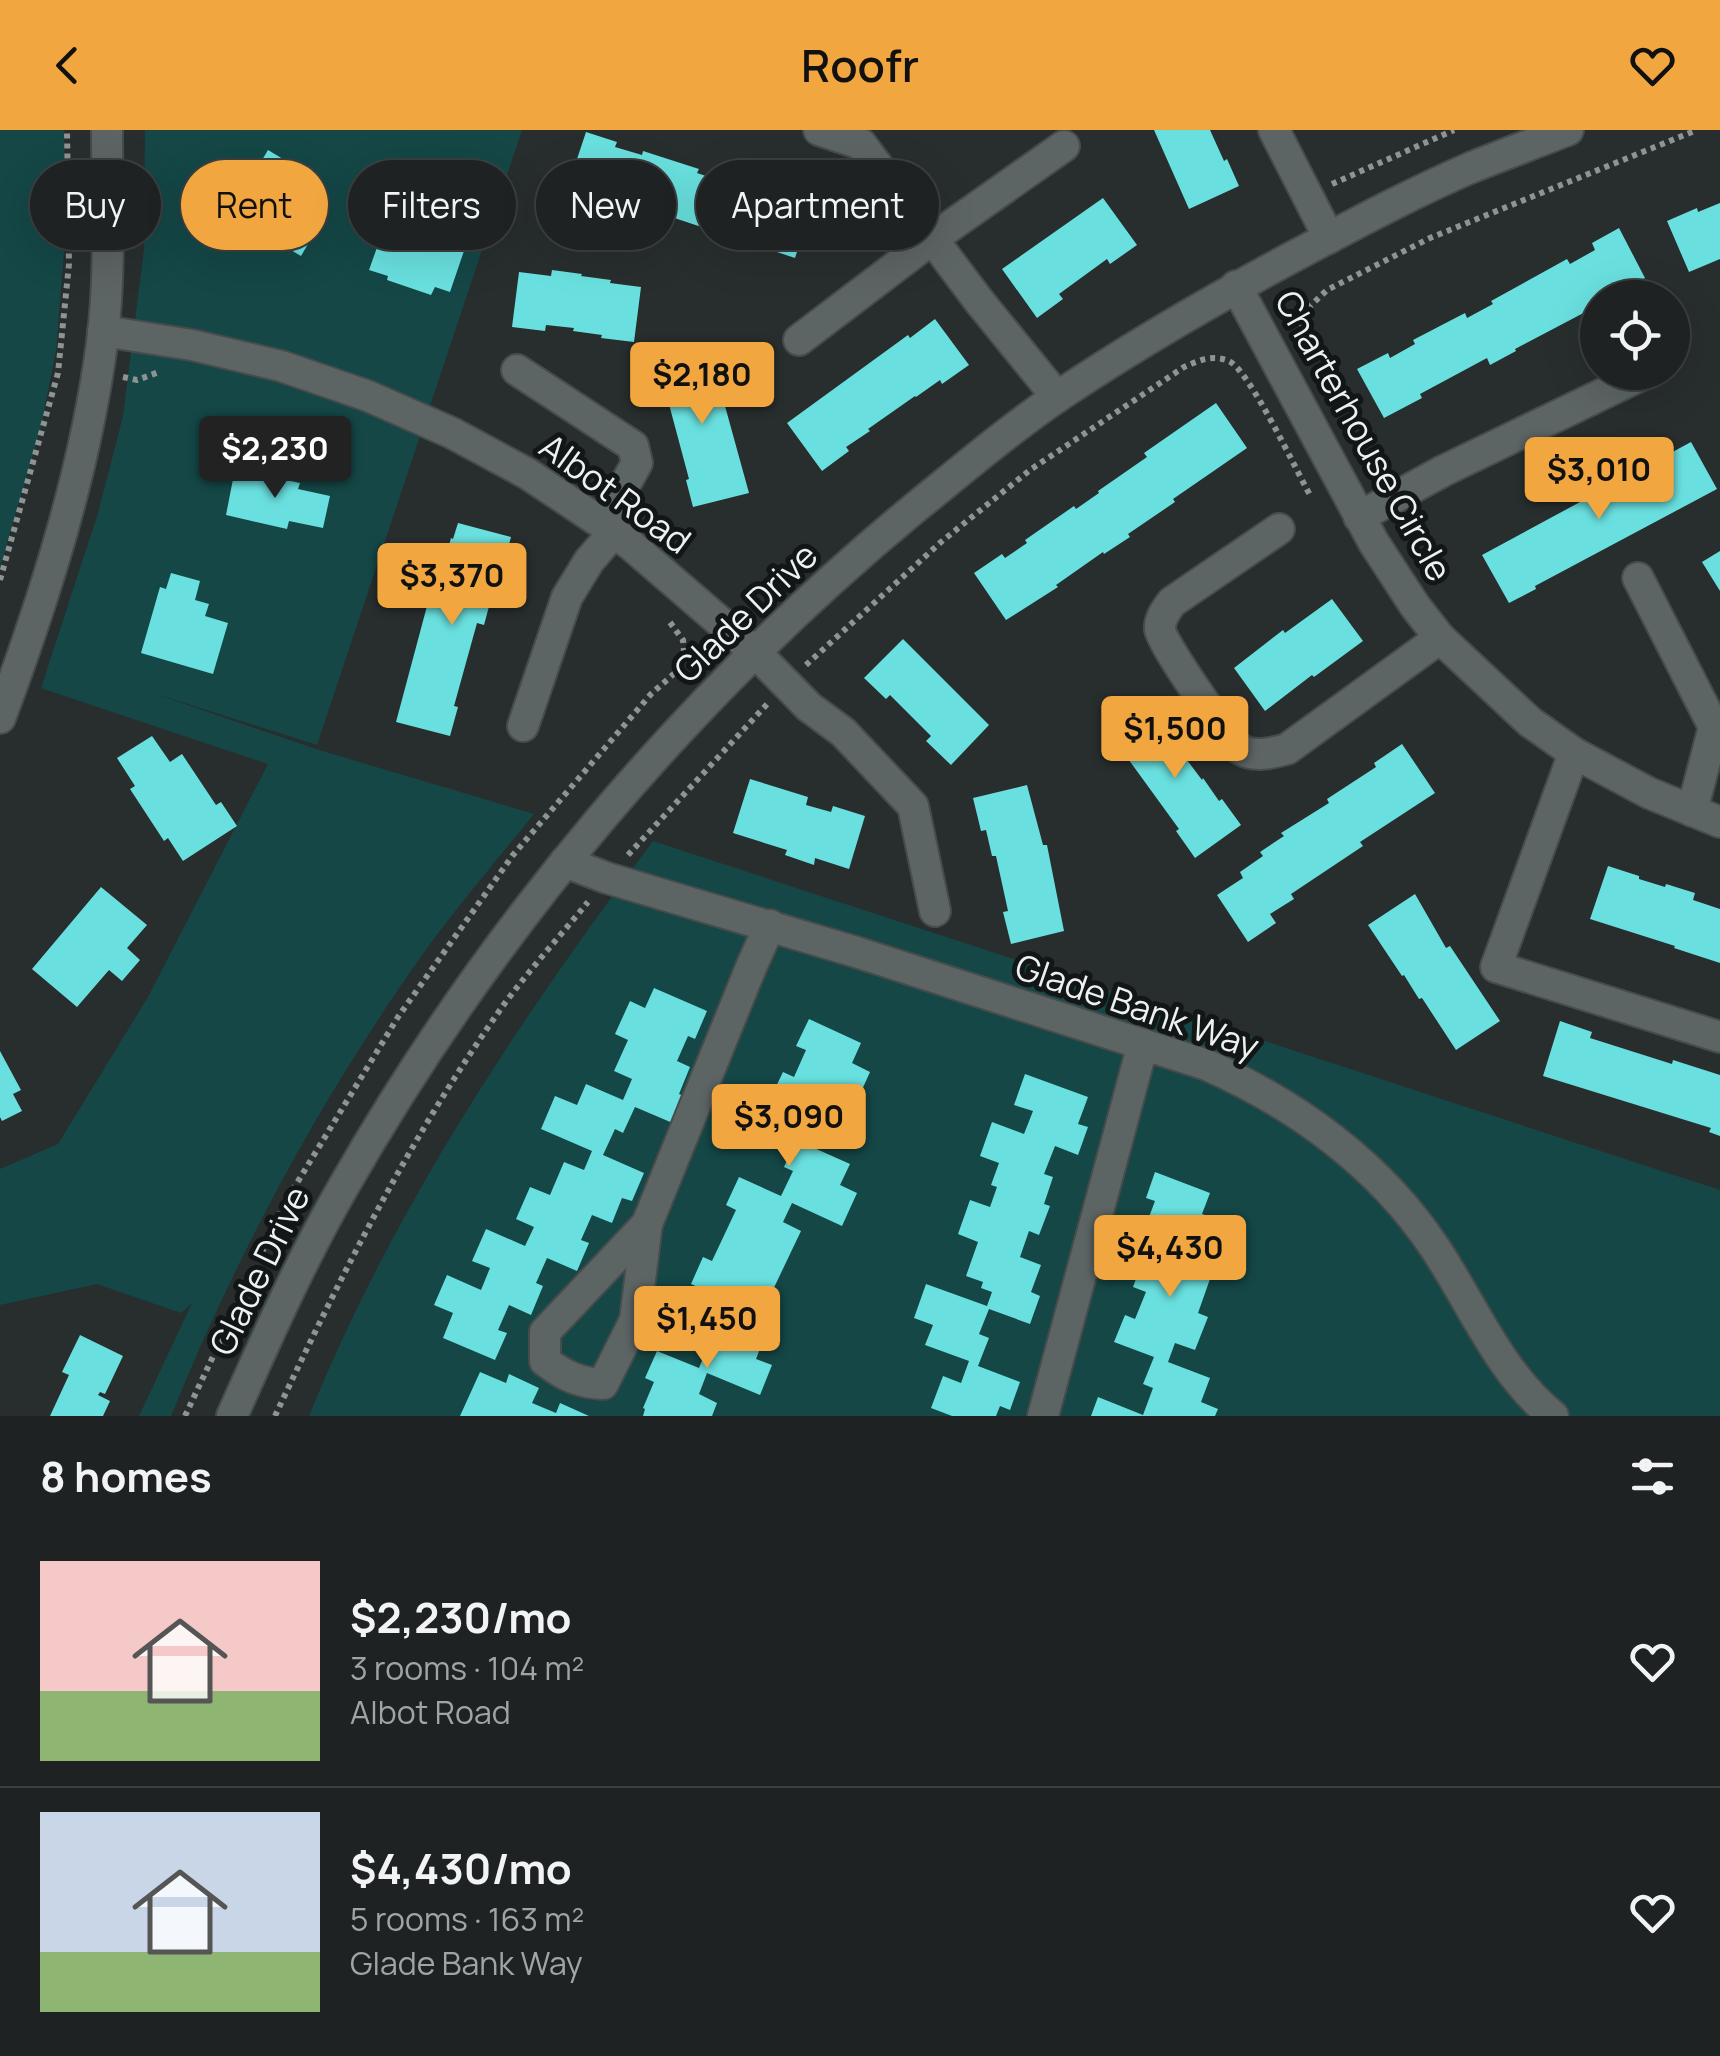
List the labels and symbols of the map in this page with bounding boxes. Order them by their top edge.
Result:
street label: Charterhouse Circle [1264,282,1464,589]
pin: $2,180 [621,342,783,427]
pin: $2,230 [194,416,356,501]
street label: Albot Road [530,422,701,564]
pin: $3,010 [1518,437,1680,522]
street label: Glade Drive [663,532,828,693]
pin: $3,370 [371,543,533,628]
pin: $1,500 [1094,696,1256,781]
street label: Glade Bank Way [1009,942,1265,1070]
pin: $3,090 [708,1084,870,1169]
street label: Glade Drive [198,1178,321,1363]
pin: $4,430 [1089,1215,1251,1300]
pin: $1,450 [626,1286,788,1371]

